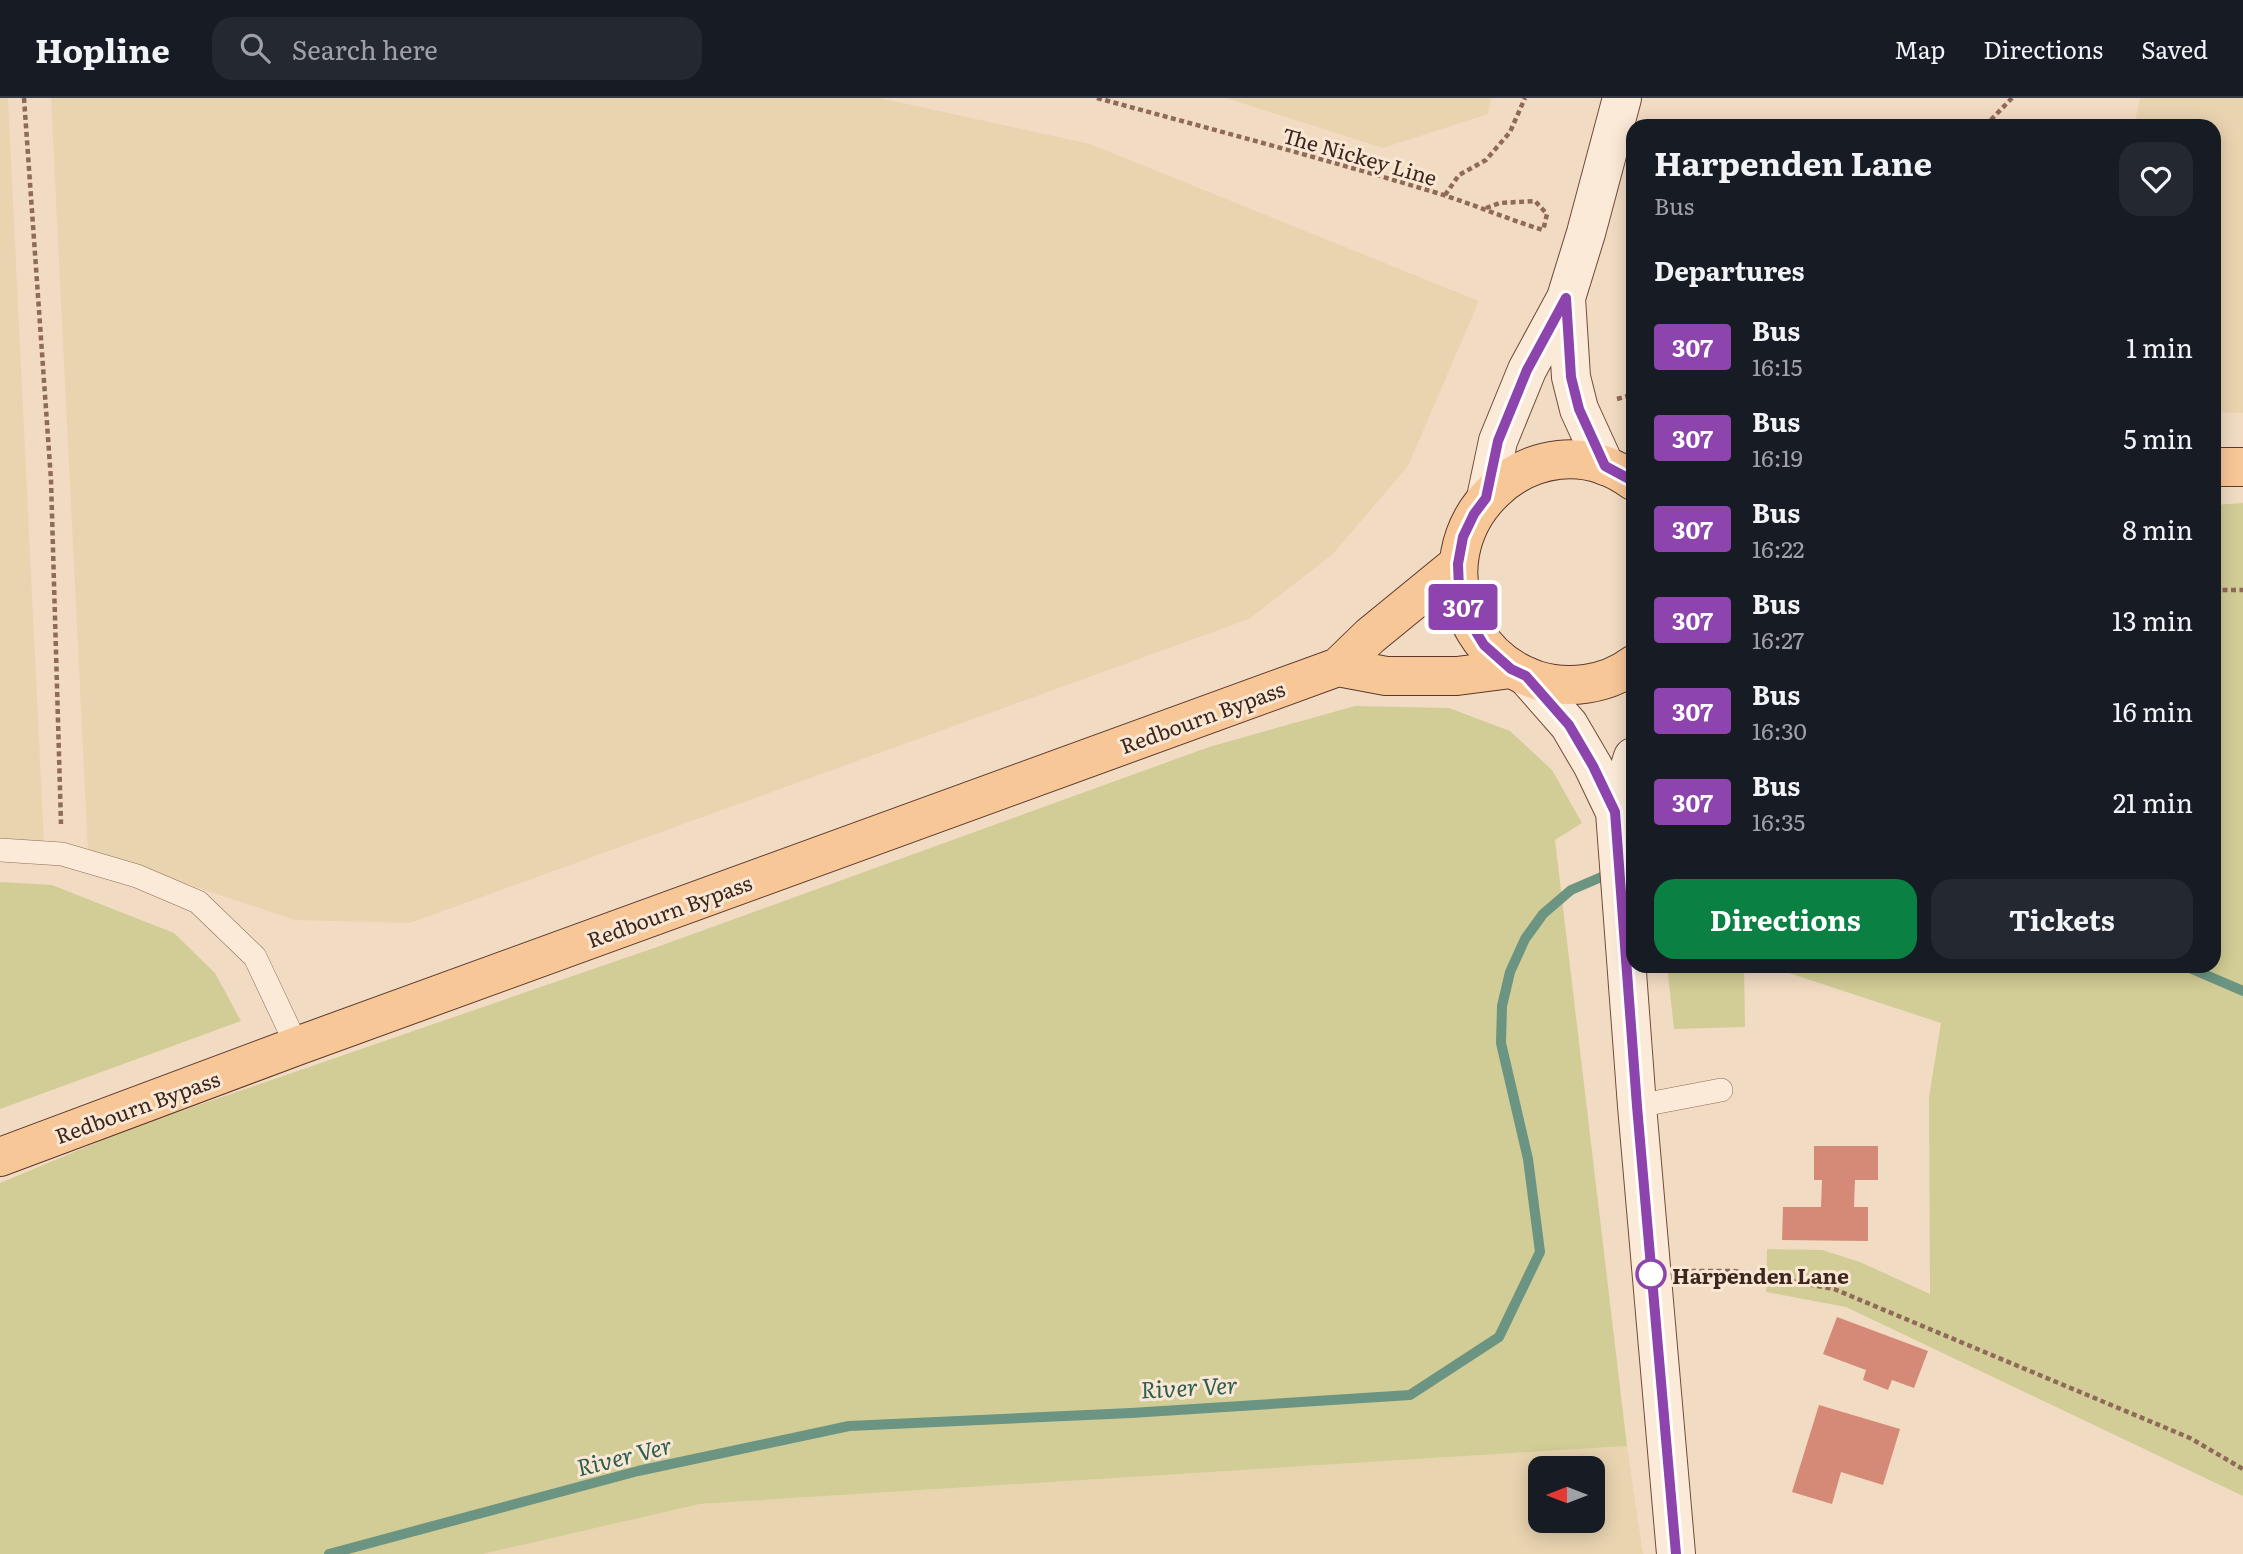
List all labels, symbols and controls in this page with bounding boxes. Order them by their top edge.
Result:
search box [212,17,702,80]
text: Hopline [35,24,170,73]
icon: search [236,29,274,67]
text: Search here [292,29,438,68]
text: Map [1894,31,1945,66]
text: Directions [1983,31,2103,66]
text: Saved [2141,31,2208,66]
street label: The Nickey Line [1279,118,1441,192]
text: Harpenden Lane [1654,137,1932,186]
button: heart [2119,142,2193,216]
text: Bus [1654,188,1694,222]
text: Departures [1654,250,1805,289]
text: Bus [1752,310,1800,349]
text: 1 min [2126,327,2193,366]
text: 307 [1672,329,1713,364]
text: 16:15 [1752,349,1802,383]
text: Bus [1752,401,1800,440]
text: 5 min [2124,418,2193,457]
text: 307 [1672,420,1713,455]
text: 16:19 [1752,440,1803,474]
text: Bus [1752,492,1800,531]
text: 8 min [2122,509,2193,548]
text: 307 [1672,511,1713,546]
text: 16:22 [1752,531,1804,565]
text: Bus [1752,583,1800,622]
line badge: 307 [1423,584,1503,630]
text: 307 [1442,589,1484,624]
text: 13 min [2112,600,2193,639]
text: 307 [1672,602,1713,637]
text: 16:27 [1752,622,1804,656]
street label: Redbourn Bypass [1115,672,1289,760]
text: Bus [1752,674,1800,713]
text: 16 min [2112,691,2193,730]
text: 307 [1672,693,1713,728]
text: 16:30 [1752,713,1807,747]
text: Bus [1752,765,1800,804]
text: 21 min [2113,782,2193,821]
text: 307 [1672,784,1713,819]
text: 16:35 [1752,804,1805,838]
street label: Redbourn Bypass [582,866,756,954]
button: Directions [1654,879,1917,959]
button: Tickets [1931,879,2193,959]
street label: Redbourn Bypass [50,1062,224,1150]
marker: Harpenden Lane [1636,1259,1666,1289]
place label: Harpenden Lane [1672,1259,1849,1290]
water label: River Ver [1140,1366,1238,1406]
water label: River Ver [573,1427,675,1483]
north arrow [1528,1456,1605,1533]
map controls [1528,1456,1605,1533]

